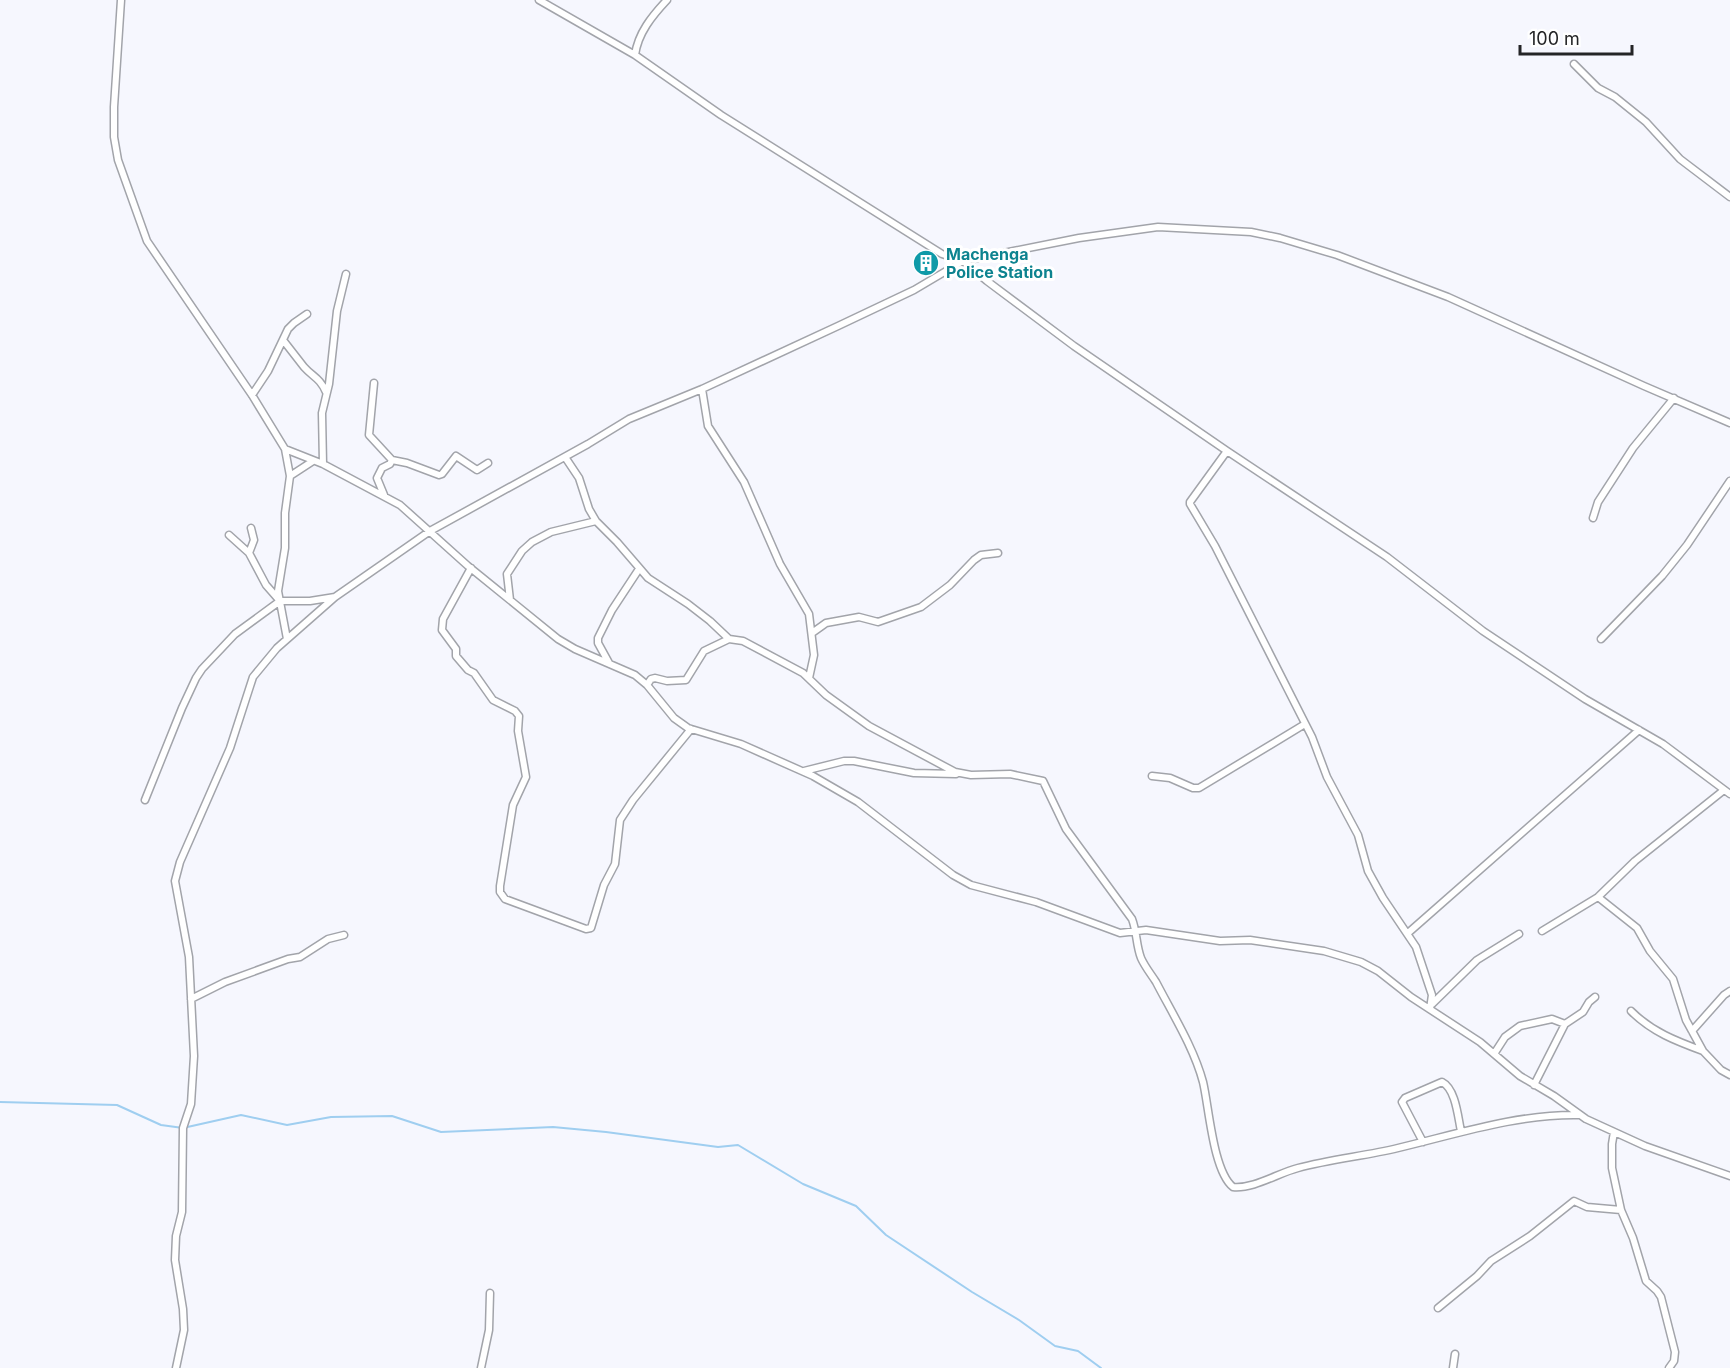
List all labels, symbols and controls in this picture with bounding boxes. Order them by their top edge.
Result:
scale bar [1520,18,1632,56]
text: 100 m [1529,28,1580,49]
place label: Machenga Police Station [946,244,1053,282]
building icon: Machenga Police Station [911,248,941,278]

